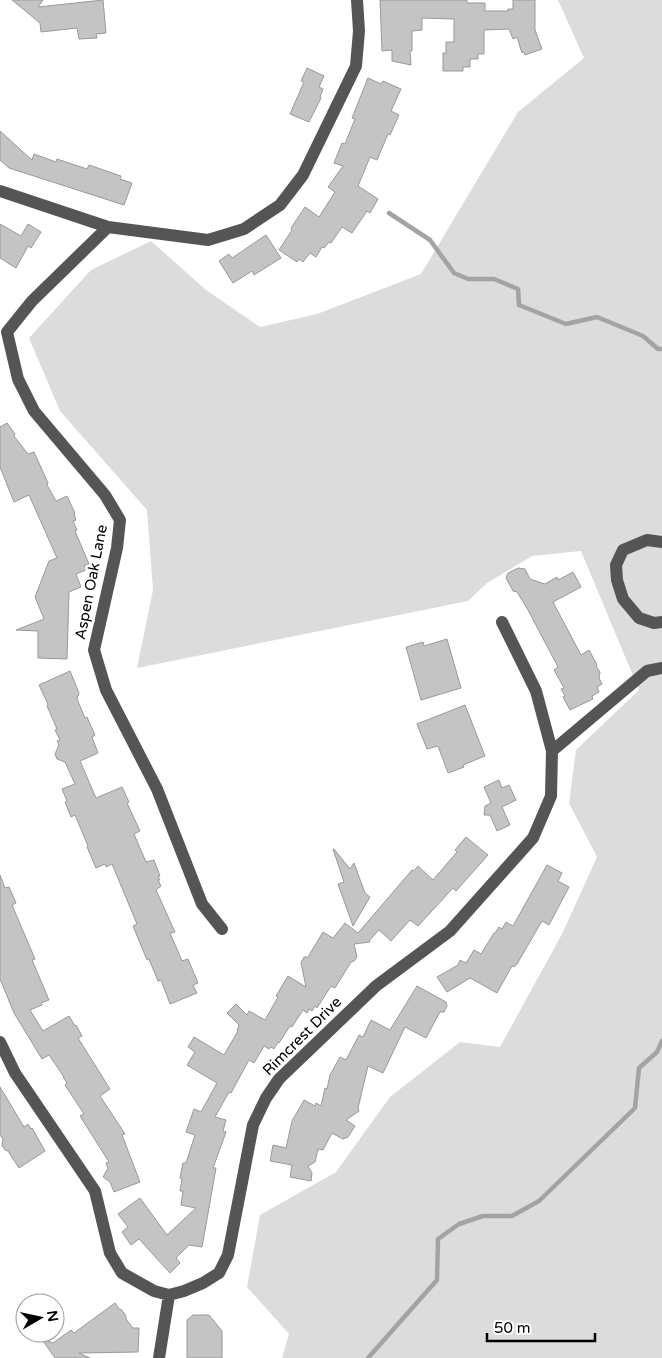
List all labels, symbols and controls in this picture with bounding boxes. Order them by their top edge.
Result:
street label: Aspen Oak Lane [71,523,111,641]
street label: Rimcrest Drive [259,993,345,1079]
north arrow [15,1293,65,1343]
text: N [43,1309,62,1323]
scale bar [487,1310,594,1342]
text: 50 m [494,1319,531,1337]

